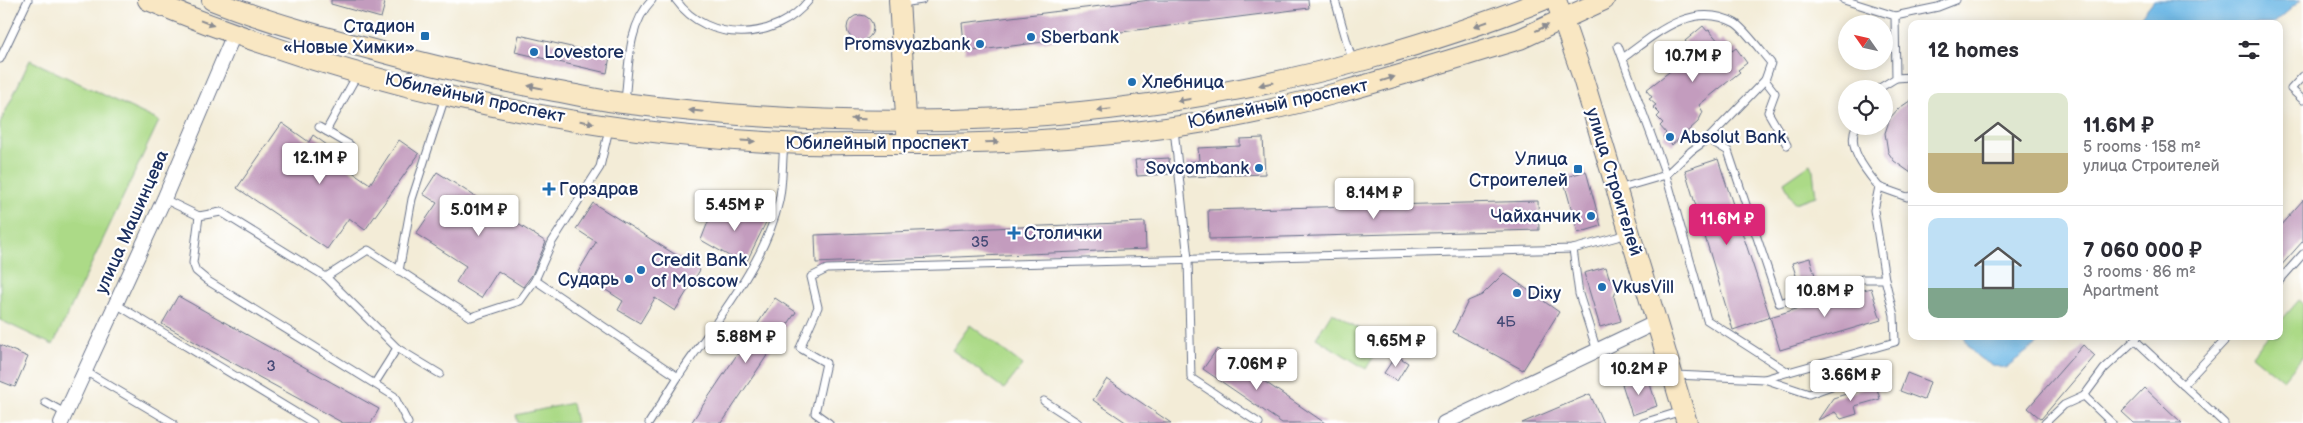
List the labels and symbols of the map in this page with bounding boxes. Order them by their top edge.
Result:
north arrow [1838,15,1892,70]
place label: Стадион «Новые Химки» [283,16,415,58]
one-way arrow [200,20,214,28]
one-way arrow [1473,20,1488,28]
one-way arrow [1535,24,1549,32]
place label: Sberbank [1041,27,1119,48]
marker: Стадион «Новые Химки» [419,30,431,42]
marker: Sberbank [1025,31,1037,43]
place label: Promsvyazbank [844,34,970,55]
marker: Promsvyazbank [974,38,986,50]
pin: 10.7M ₽ [1647,41,1739,83]
place label: Lovestore [544,42,624,63]
marker: Lovestore [528,46,540,58]
street label: Юбилейный проспект [383,69,568,127]
place label: Хлебница [1142,72,1225,93]
street label: Юбилейный проспект [1186,75,1371,133]
one-way arrow [1380,75,1395,83]
marker: Хлебница [1126,76,1138,88]
one-way arrow [1259,80,1274,88]
one-way arrow [528,83,543,91]
one-way arrow [1176,96,1192,104]
street label: улица Строителей [1581,105,1647,259]
one-way arrow [1095,106,1111,114]
one-way arrow [688,107,704,115]
one-way arrow [850,115,866,123]
one-way arrow [579,118,595,126]
place label: Absolut Bank [1680,127,1786,148]
marker: Absolut Bank [1664,131,1676,143]
street label: Юбилейный проспект [785,133,969,154]
one-way arrow [740,137,756,145]
one-way arrow [984,138,1000,146]
pin: 12.1M ₽ [274,142,366,185]
street label: улица Машинцева [91,147,173,297]
place label: Улица Строителей [1469,149,1568,191]
place label: Sovcombank [1145,158,1249,179]
marker: Sovcombank [1253,162,1265,174]
marker: Улица Строителей [1572,163,1584,175]
pin: 8.14M ₽ [1328,178,1420,220]
place label: Горздрав [559,179,639,200]
marker: Горздрав [543,183,555,195]
pin: 5.45M ₽ [689,190,781,232]
pin: 5.01M ₽ [433,194,525,237]
pin: 11.6M ₽ [1681,204,1773,246]
place label: Чайханчик [1490,206,1581,227]
marker: Чайханчик [1585,210,1597,222]
place label: Столички [1024,223,1103,244]
marker: Столички [1008,227,1020,239]
house number: 35 [971,233,989,252]
place label: Credit Bank of Moscow [651,250,747,292]
marker: Credit Bank of Moscow [635,264,647,276]
place label: Сударь [558,269,619,290]
marker: Сударь [623,273,635,285]
pin: 10.8M ₽ [1779,276,1871,318]
place label: VkusVill [1612,277,1674,298]
marker: VkusVill [1596,281,1608,293]
place label: Dixy [1527,283,1562,304]
marker: Dixy [1511,287,1523,299]
house number: 4Б [1496,313,1516,332]
pin: 5.88M ₽ [700,322,792,364]
pin: 9.65M ₽ [1350,326,1442,368]
pin: 7.06M ₽ [1211,348,1303,391]
pin: 10.2M ₽ [1593,354,1685,396]
house number: 3 [266,357,276,376]
pin: 3.66M ₽ [1805,360,1897,402]

